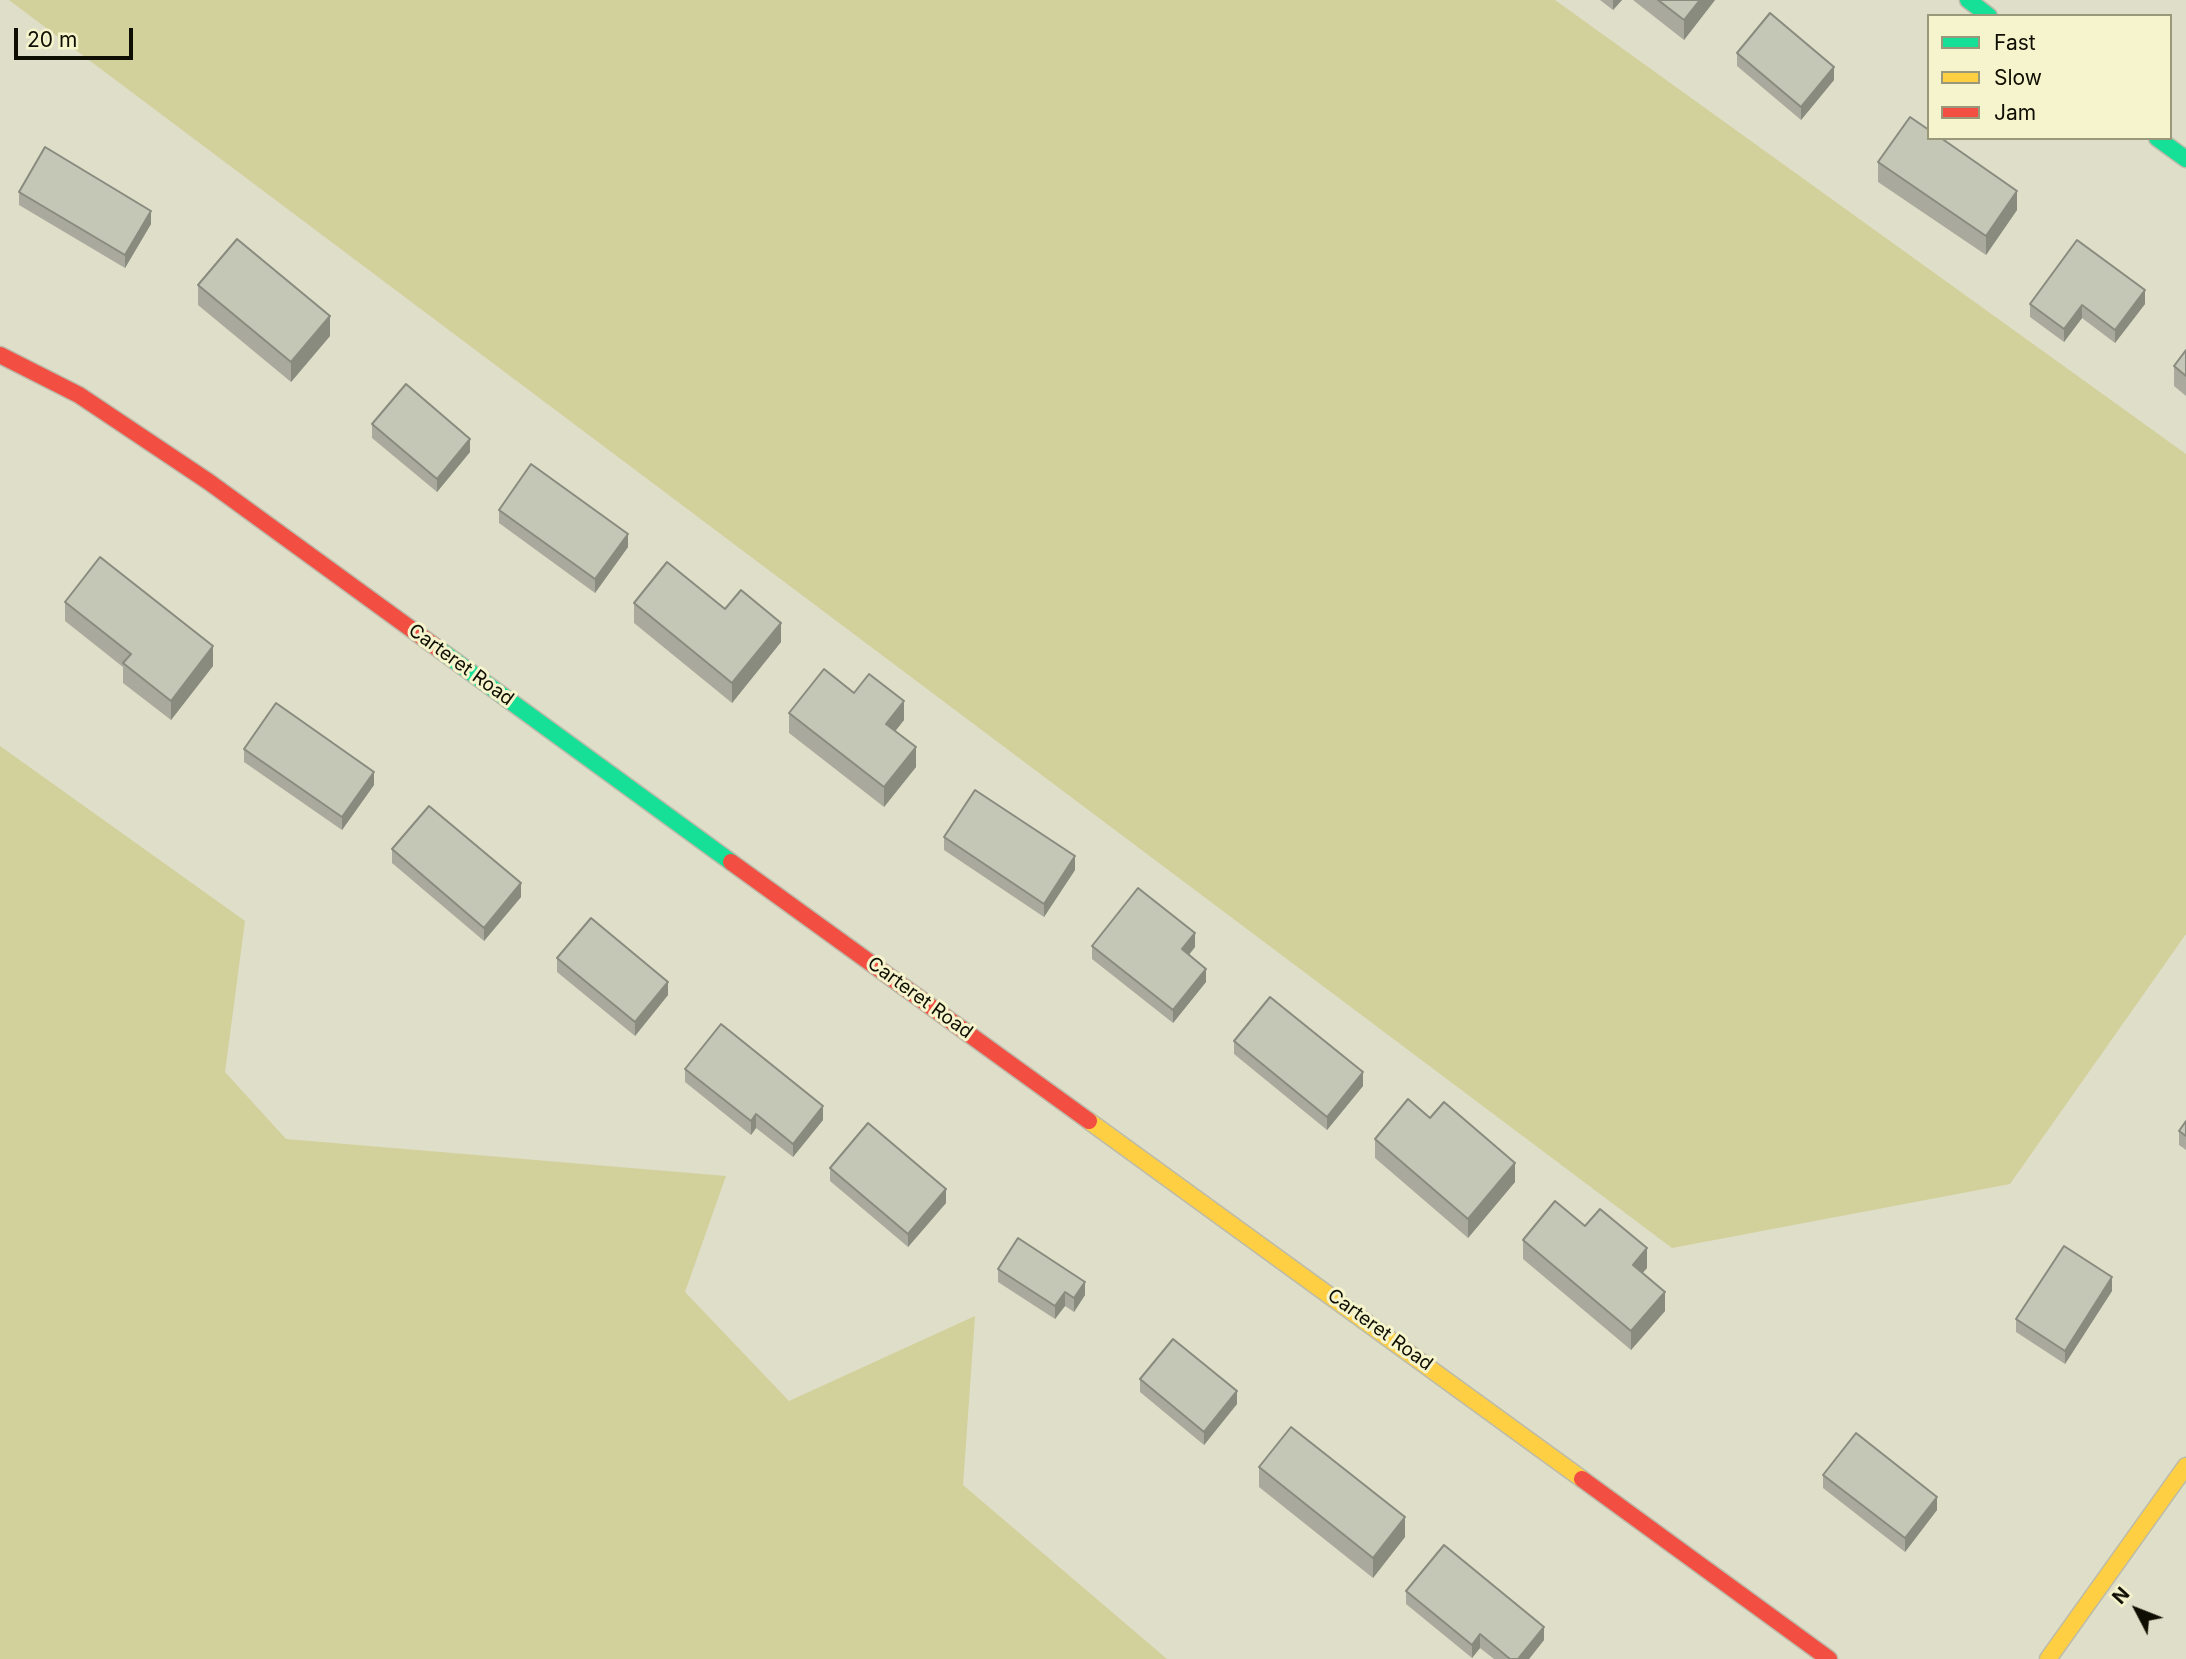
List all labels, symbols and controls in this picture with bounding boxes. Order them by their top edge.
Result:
scale bar [18,14,136,58]
legend [1927,14,2172,140]
text: 20 m [27,27,77,52]
text: Fast [1994,30,2036,55]
text: Slow [1994,65,2042,90]
text: Jam [1994,100,2036,125]
street label: Carteret Road [404,619,518,711]
street label: Carteret Road [863,952,977,1044]
street label: Carteret Road [1323,1284,1437,1376]
north arrow [2102,1575,2172,1645]
text: N [2108,1583,2134,1609]

